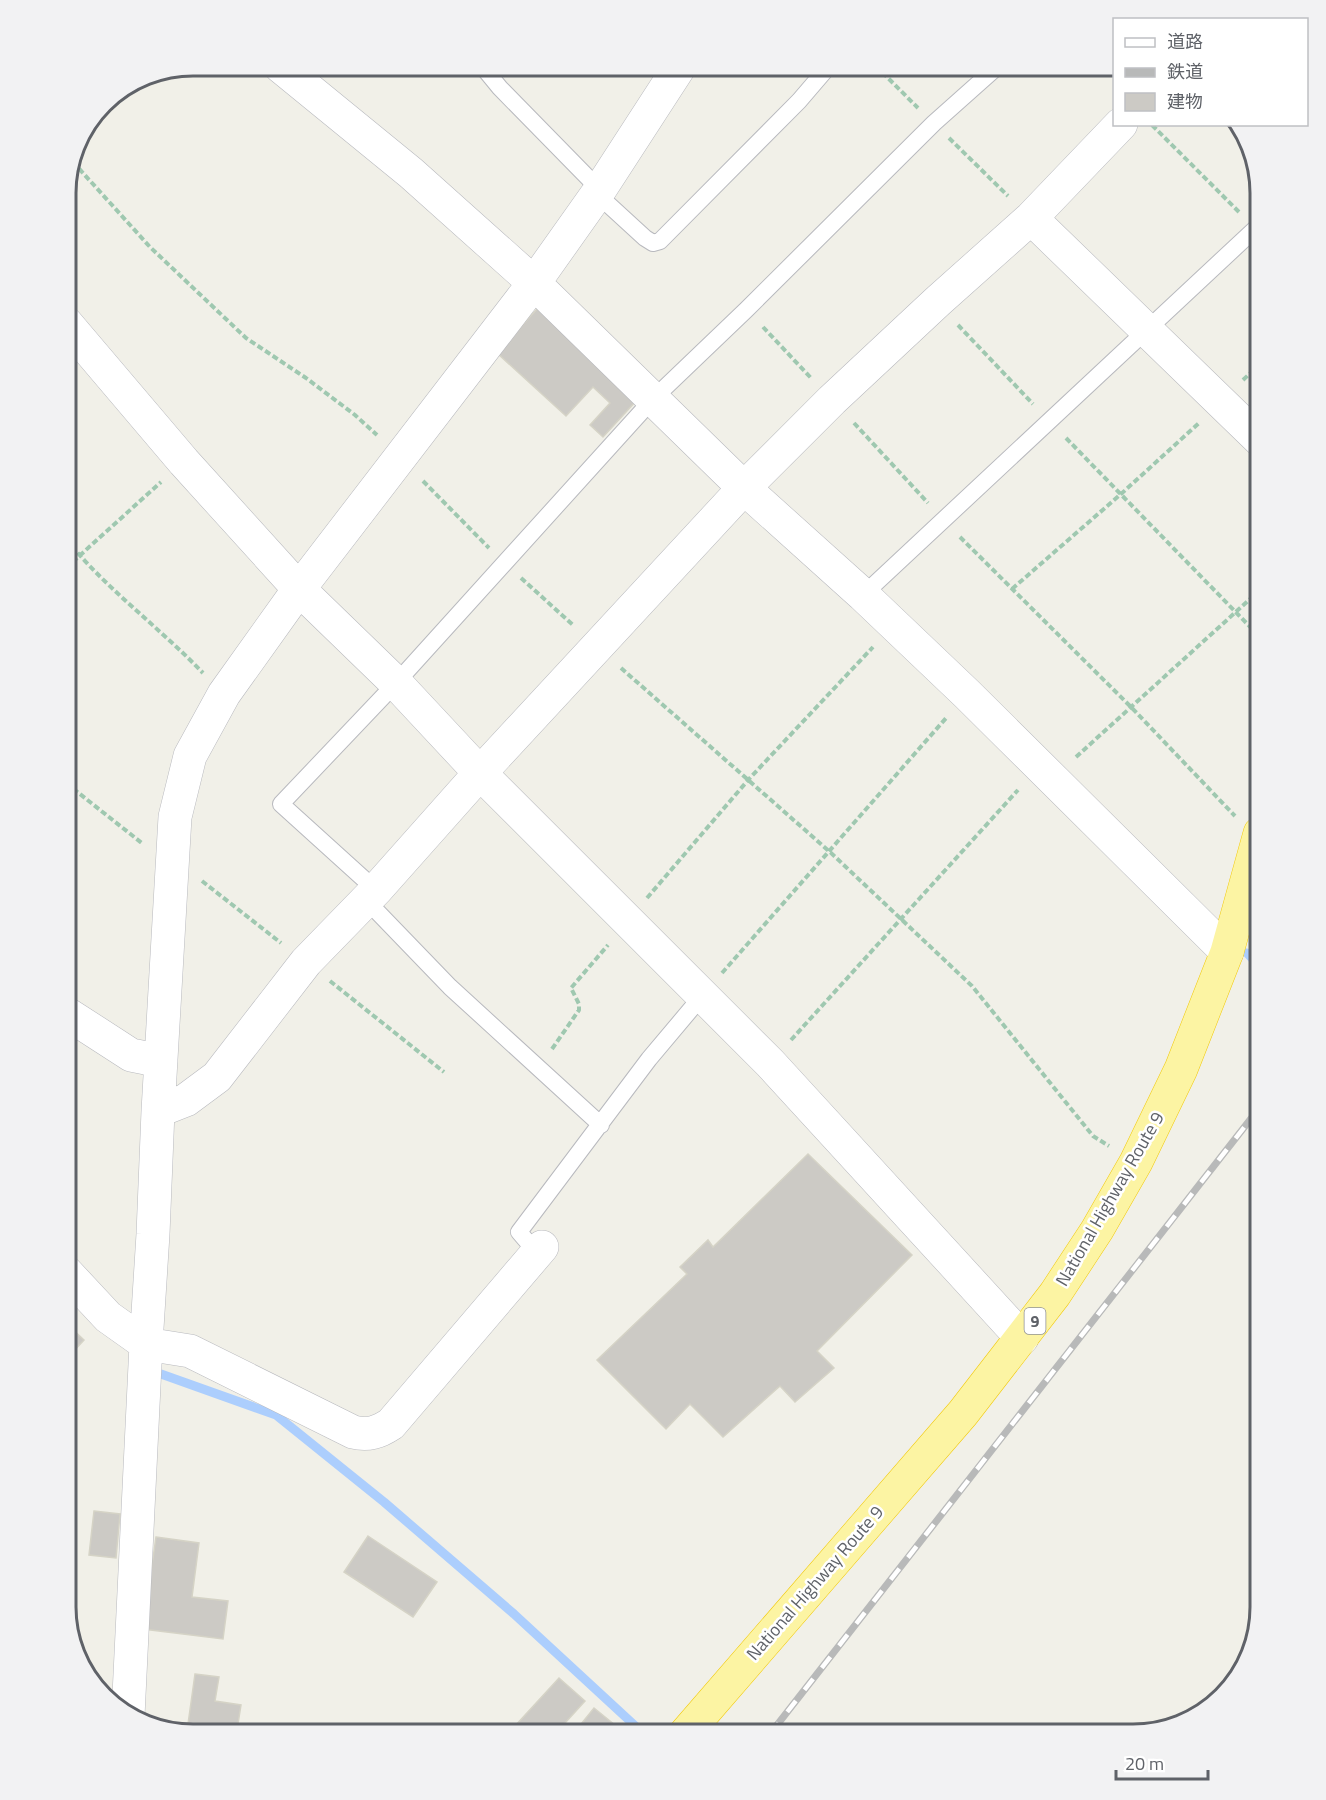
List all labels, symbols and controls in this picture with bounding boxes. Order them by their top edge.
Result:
legend [1113,18,1308,126]
text: 道路 [1167,28,1203,55]
text: 鉄道 [1167,58,1203,85]
text: 建物 [1167,88,1203,115]
street label: National Highway Route 9 [1049,1107,1171,1291]
road number: 9 [1024,1308,1046,1334]
street label: National Highway Route 9 [740,1499,890,1666]
scale bar [1116,1743,1208,1781]
text: 20 m [1125,1750,1164,1777]

